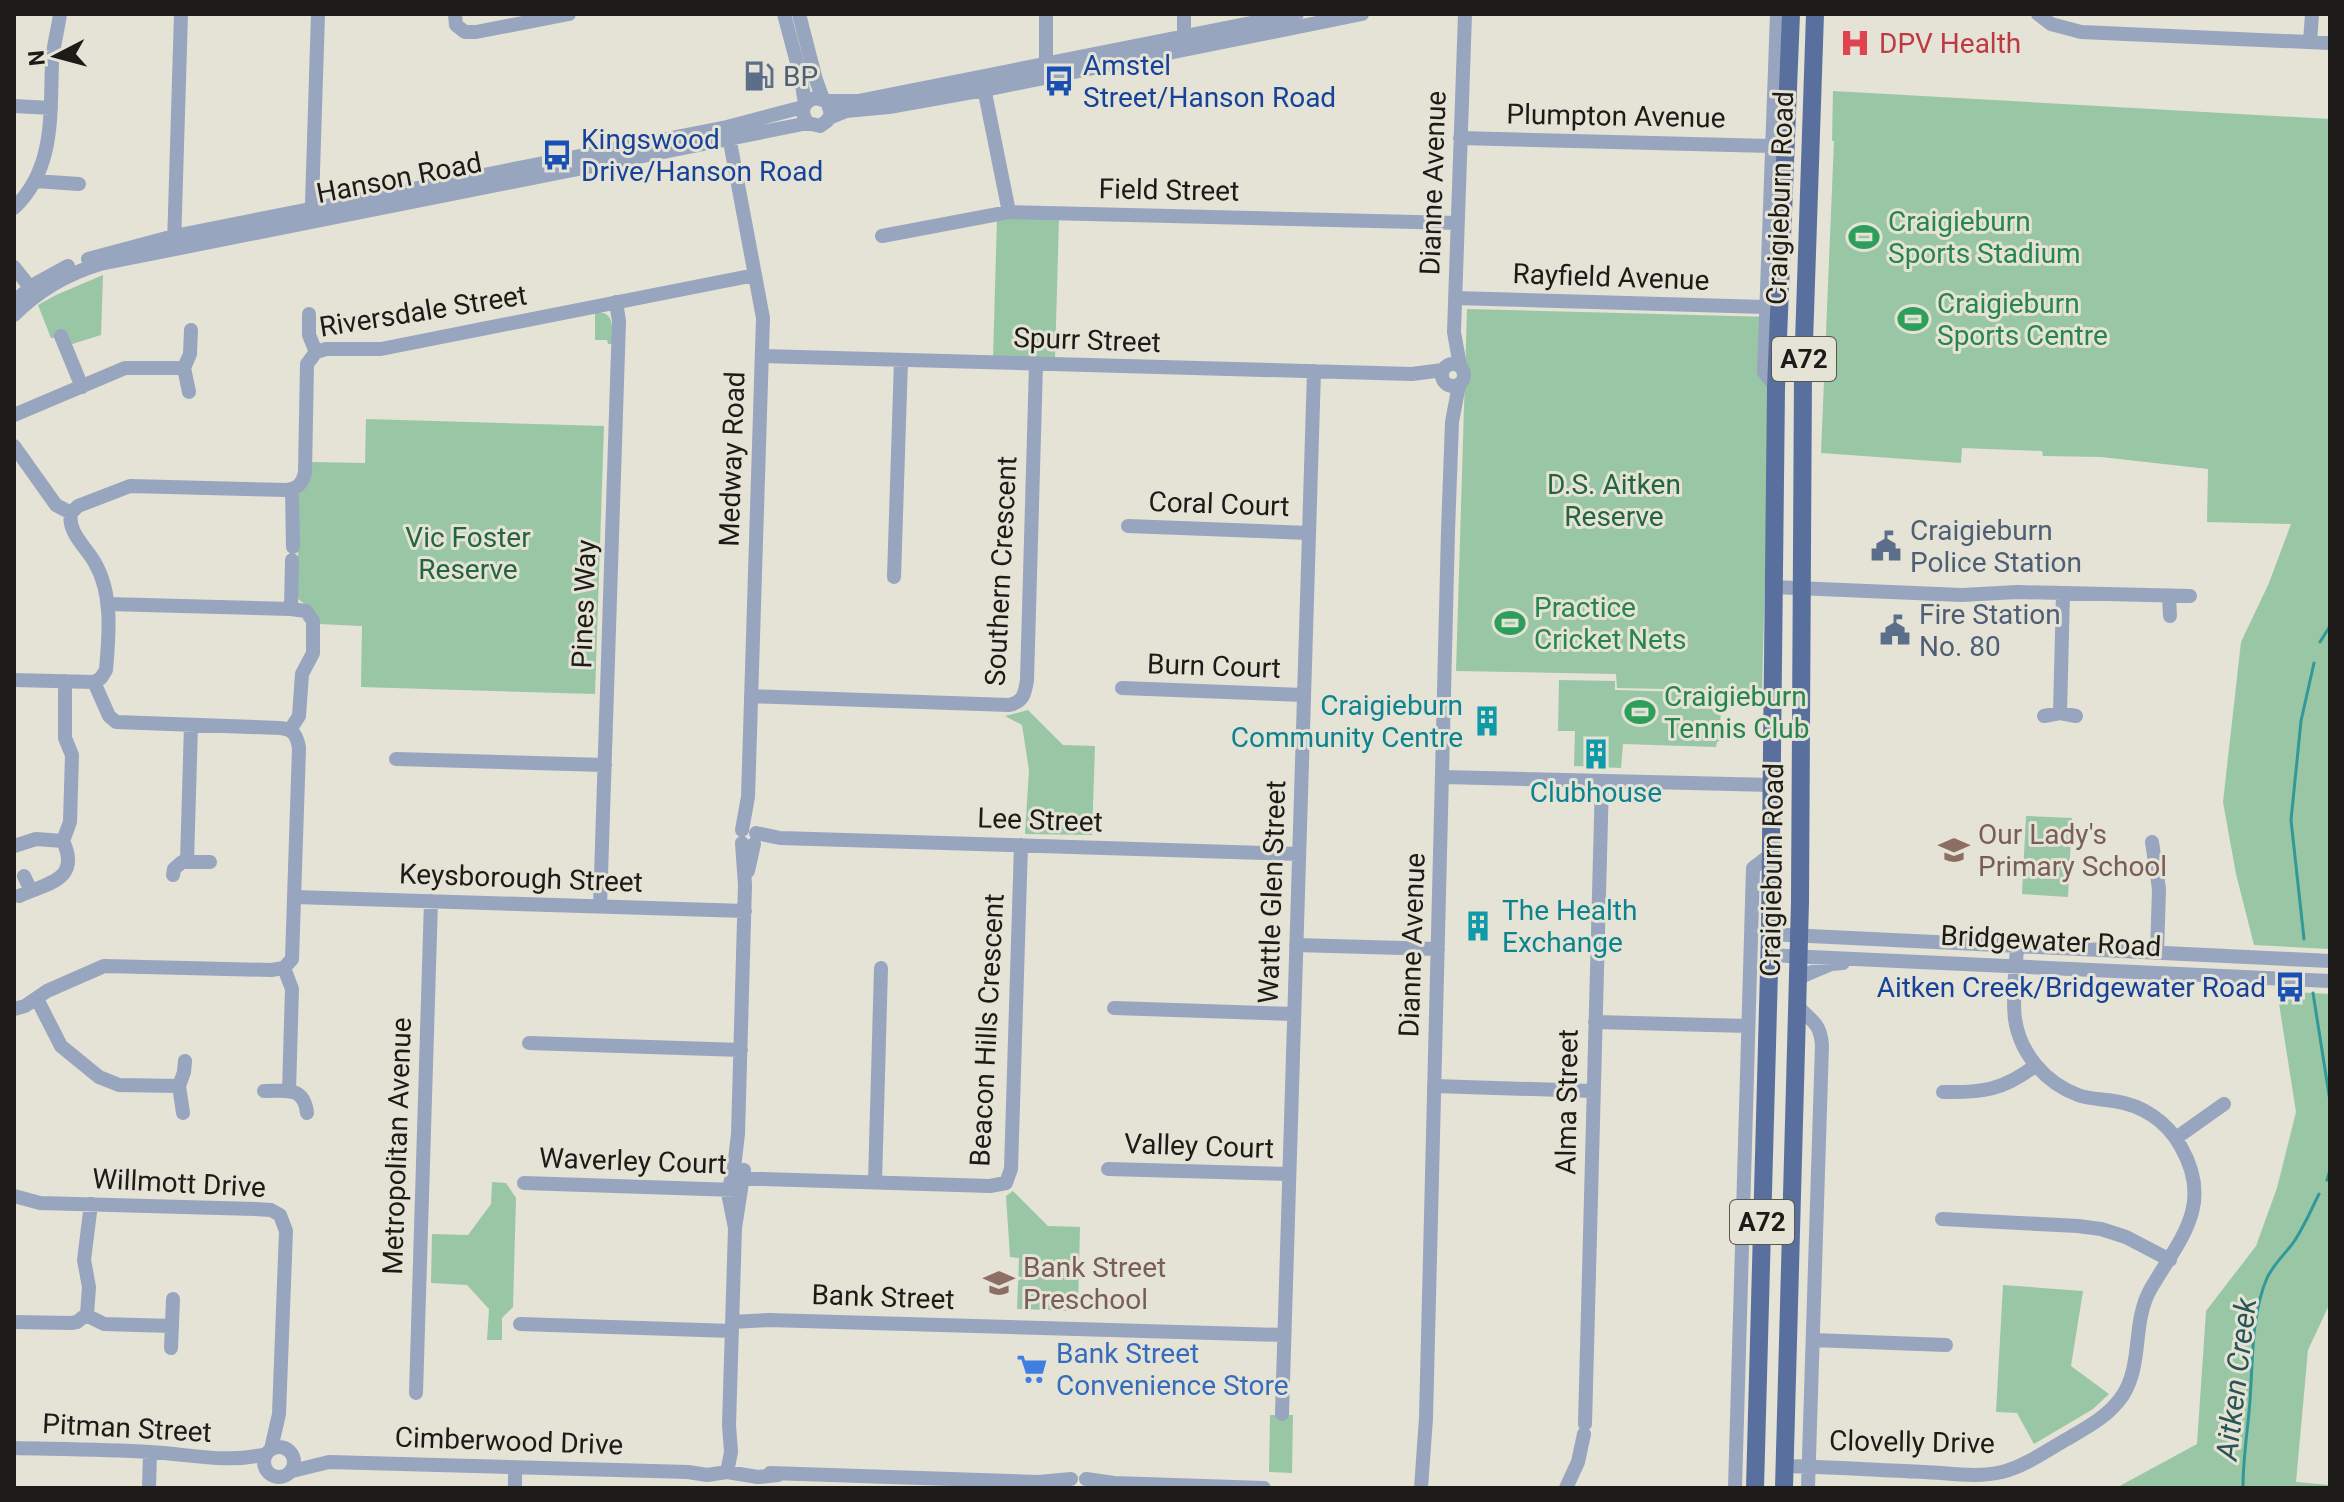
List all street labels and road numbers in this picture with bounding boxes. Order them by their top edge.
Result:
street label: Dianne Avenue [1413,90,1453,276]
street label: Craigieburn Road [1760,91,1800,305]
street label: Plumpton Avenue [1506,98,1726,134]
street label: Hanson Road [314,146,484,210]
street label: Field Street [1098,172,1240,208]
street label: Rayfield Avenue [1512,257,1710,297]
street label: Riversdale Street [317,278,529,344]
street label: Spurr Street [1013,321,1161,359]
road number: A72 [1772,337,1836,381]
street label: Medway Road [712,371,752,547]
street label: Southern Crescent [978,455,1024,687]
street label: Coral Court [1148,485,1290,523]
street label: Pines Way [565,539,603,669]
street label: Burn Court [1147,647,1281,685]
street label: Craigieburn Road [1754,763,1790,977]
street label: Wattle Glen Street [1252,780,1292,1004]
street label: Lee Street [977,801,1103,839]
street label: Dianne Avenue [1392,852,1432,1038]
street label: Keysborough Street [399,857,643,899]
street label: Beacon Hills Crescent [963,893,1011,1167]
street label: Bridgewater Road [1940,919,2162,963]
street label: Metropolitan Avenue [376,1017,418,1275]
street label: Alma Street [1549,1029,1585,1175]
street label: Valley Court [1124,1127,1274,1165]
street label: Waverley Court [539,1141,727,1181]
street label: Willmott Drive [91,1162,267,1204]
road number: A72 [1730,1200,1794,1244]
street label: Bank Street [811,1278,955,1316]
street label: Pitman Street [41,1407,213,1449]
street label: Cimberwood Drive [394,1421,624,1461]
street label: Clovelly Drive [1829,1424,1995,1460]

